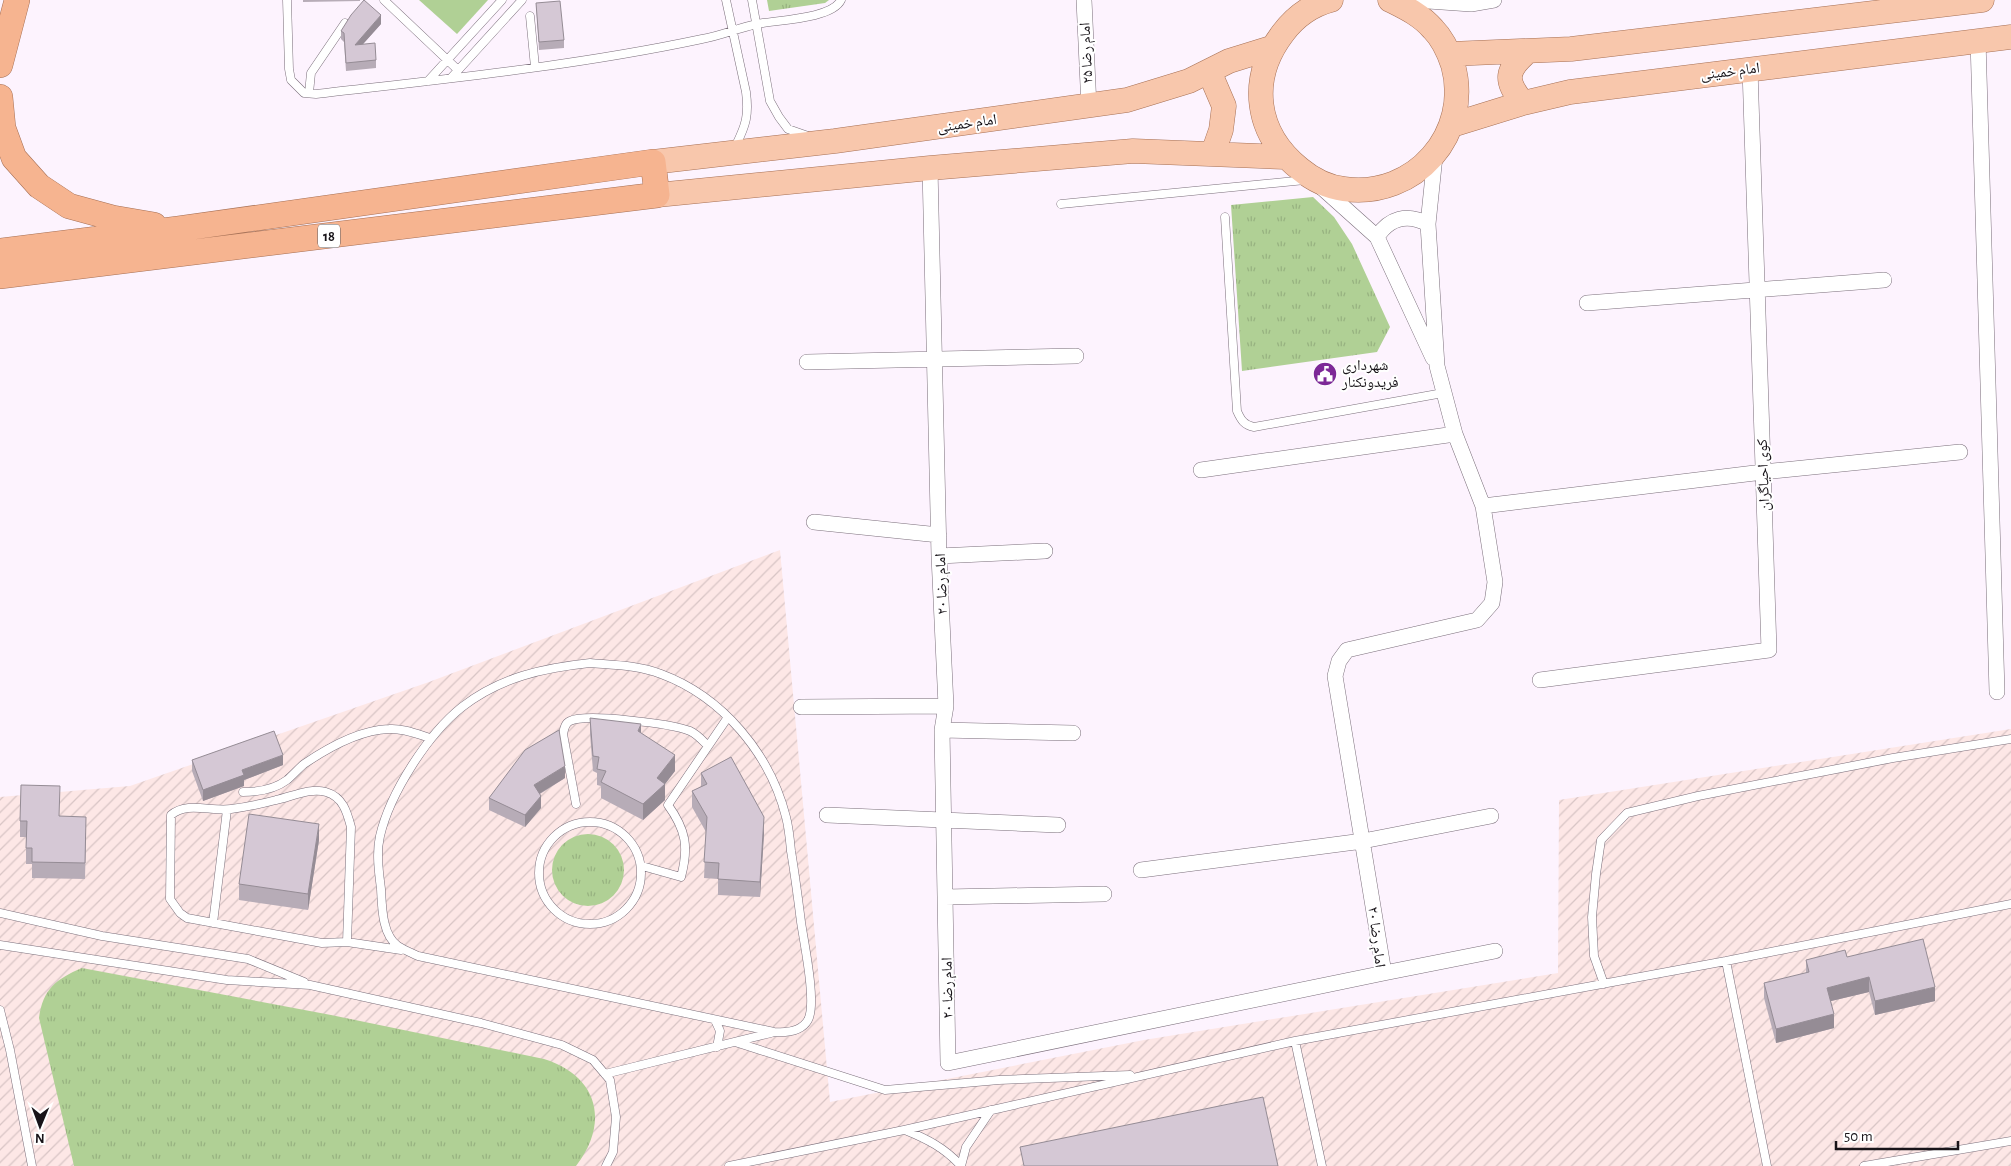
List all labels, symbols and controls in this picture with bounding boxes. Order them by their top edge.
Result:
street label: امام رضا ۲۵ [1077,22,1098,84]
street label: امام خمینی [1699,60,1761,85]
street label: امام خمینی [936,112,998,137]
road number: 18 [318,225,340,248]
place label: شهرداری فریدونکنار [1341,358,1399,391]
public building icon: شهرداری فریدونکنار [1312,361,1338,387]
street label: کوی احیاگران [1755,439,1774,511]
street label: امام رضا ۲۰ [933,553,952,615]
street label: امام رضا ۲۰ [1363,906,1388,969]
street label: امام رضا ۲۰ [939,957,958,1019]
north arrow [15,1101,65,1151]
scale bar [1836,1118,1958,1150]
text: 50 m [1844,1129,1873,1144]
text: N [35,1131,45,1145]

